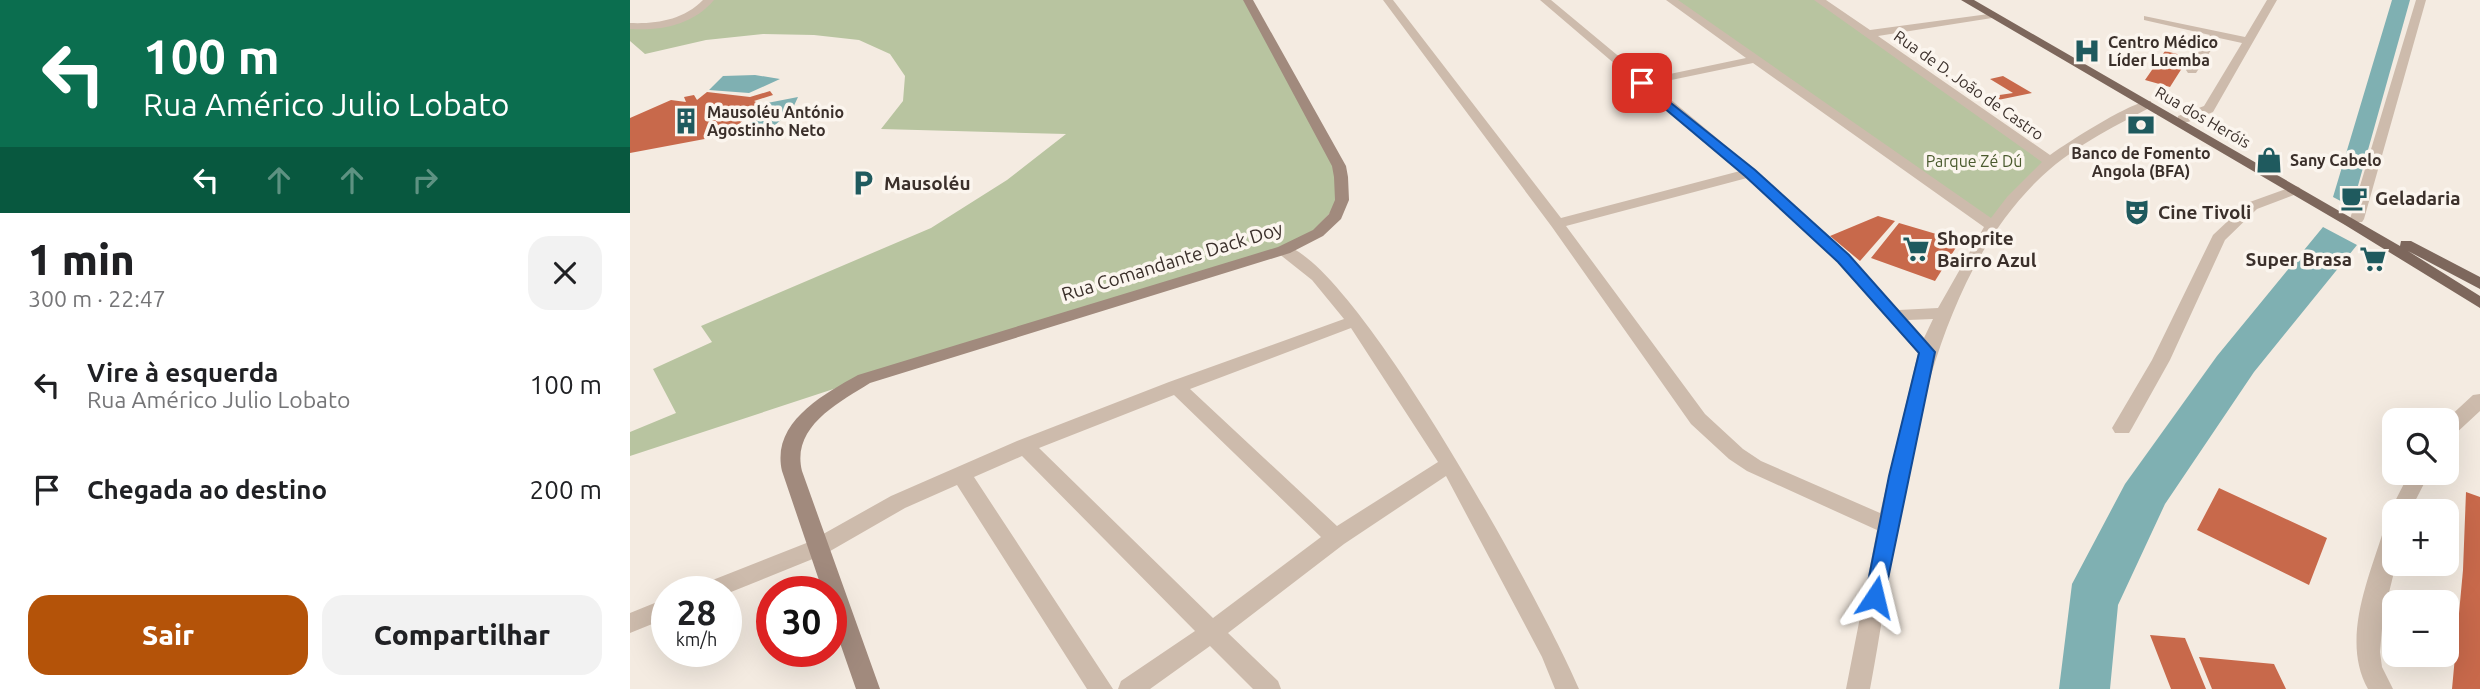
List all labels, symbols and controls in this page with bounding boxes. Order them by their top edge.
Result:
street label: Rua de D. João de Castro [1891,26,2047,144]
icon: left [28,28,119,119]
text: 100 m [143,28,280,83]
place label: Centro Médico Líder Luemba [2108,33,2218,69]
hospital icon: Centro Médico Líder Luemba [2072,36,2102,66]
pin [1612,53,1672,113]
icon: arrive [1623,64,1661,102]
street label: Rua dos Heróis [2152,83,2254,151]
text: Rua Américo Julio Lobato [143,86,509,122]
place label: Mausoléu António Agostinho Neto [707,103,844,139]
building icon: Mausoléu António Agostinho Neto [671,106,701,136]
bank icon: Banco de Fomento Angola (BFA) [2126,110,2156,140]
place label: Banco de Fomento Angola (BFA) [2071,144,2211,181]
shop icon: Sany Cabelo [2254,145,2284,175]
place label: Sany Cabelo [2290,151,2382,169]
park label: Parque Zé Dú [1926,152,2022,170]
icon: left [187,161,225,199]
icon: ahead [260,161,298,199]
icon: ahead [333,161,371,199]
icon: right [406,161,444,199]
parking icon: Mausoléu [848,168,878,198]
place label: Mausoléu [884,172,971,194]
cafe icon: Geladaria [2339,183,2369,213]
place label: Geladaria [2375,187,2461,209]
theatre icon: Cine Tivoli [2122,197,2152,227]
place label: Cine Tivoli [2158,201,2251,223]
street label: Rua Comandante Dack Doy [1059,217,1285,305]
place label: Shoprite Bairro Azul [1937,227,2037,271]
supermarket icon: Shoprite Bairro Azul [1901,234,1931,264]
text: 1 min [28,236,135,283]
button: close [528,236,602,310]
supermarket icon: Super Brasa [2358,244,2388,274]
place label: Super Brasa [2246,248,2352,270]
text: 300 m · 22:47 [28,286,166,311]
text: Vire à esquerda [87,358,278,387]
icon: left [28,366,66,404]
text: 100 m [530,370,602,399]
text: Rua Américo Julio Lobato [87,387,350,412]
map controls [2382,408,2459,667]
button: search [2382,408,2459,485]
icon: arrive [28,471,66,509]
text: Chegada ao destino [87,475,327,504]
text: 200 m [530,475,602,504]
button: + [2382,499,2459,576]
position arrow [1838,560,1912,634]
speed limit sign: 30 [756,576,847,667]
button: − [2382,590,2459,667]
text: 28 [677,592,716,632]
button: Sair [28,595,308,675]
button: Compartilhar [322,595,602,675]
text: km/h [676,629,717,649]

